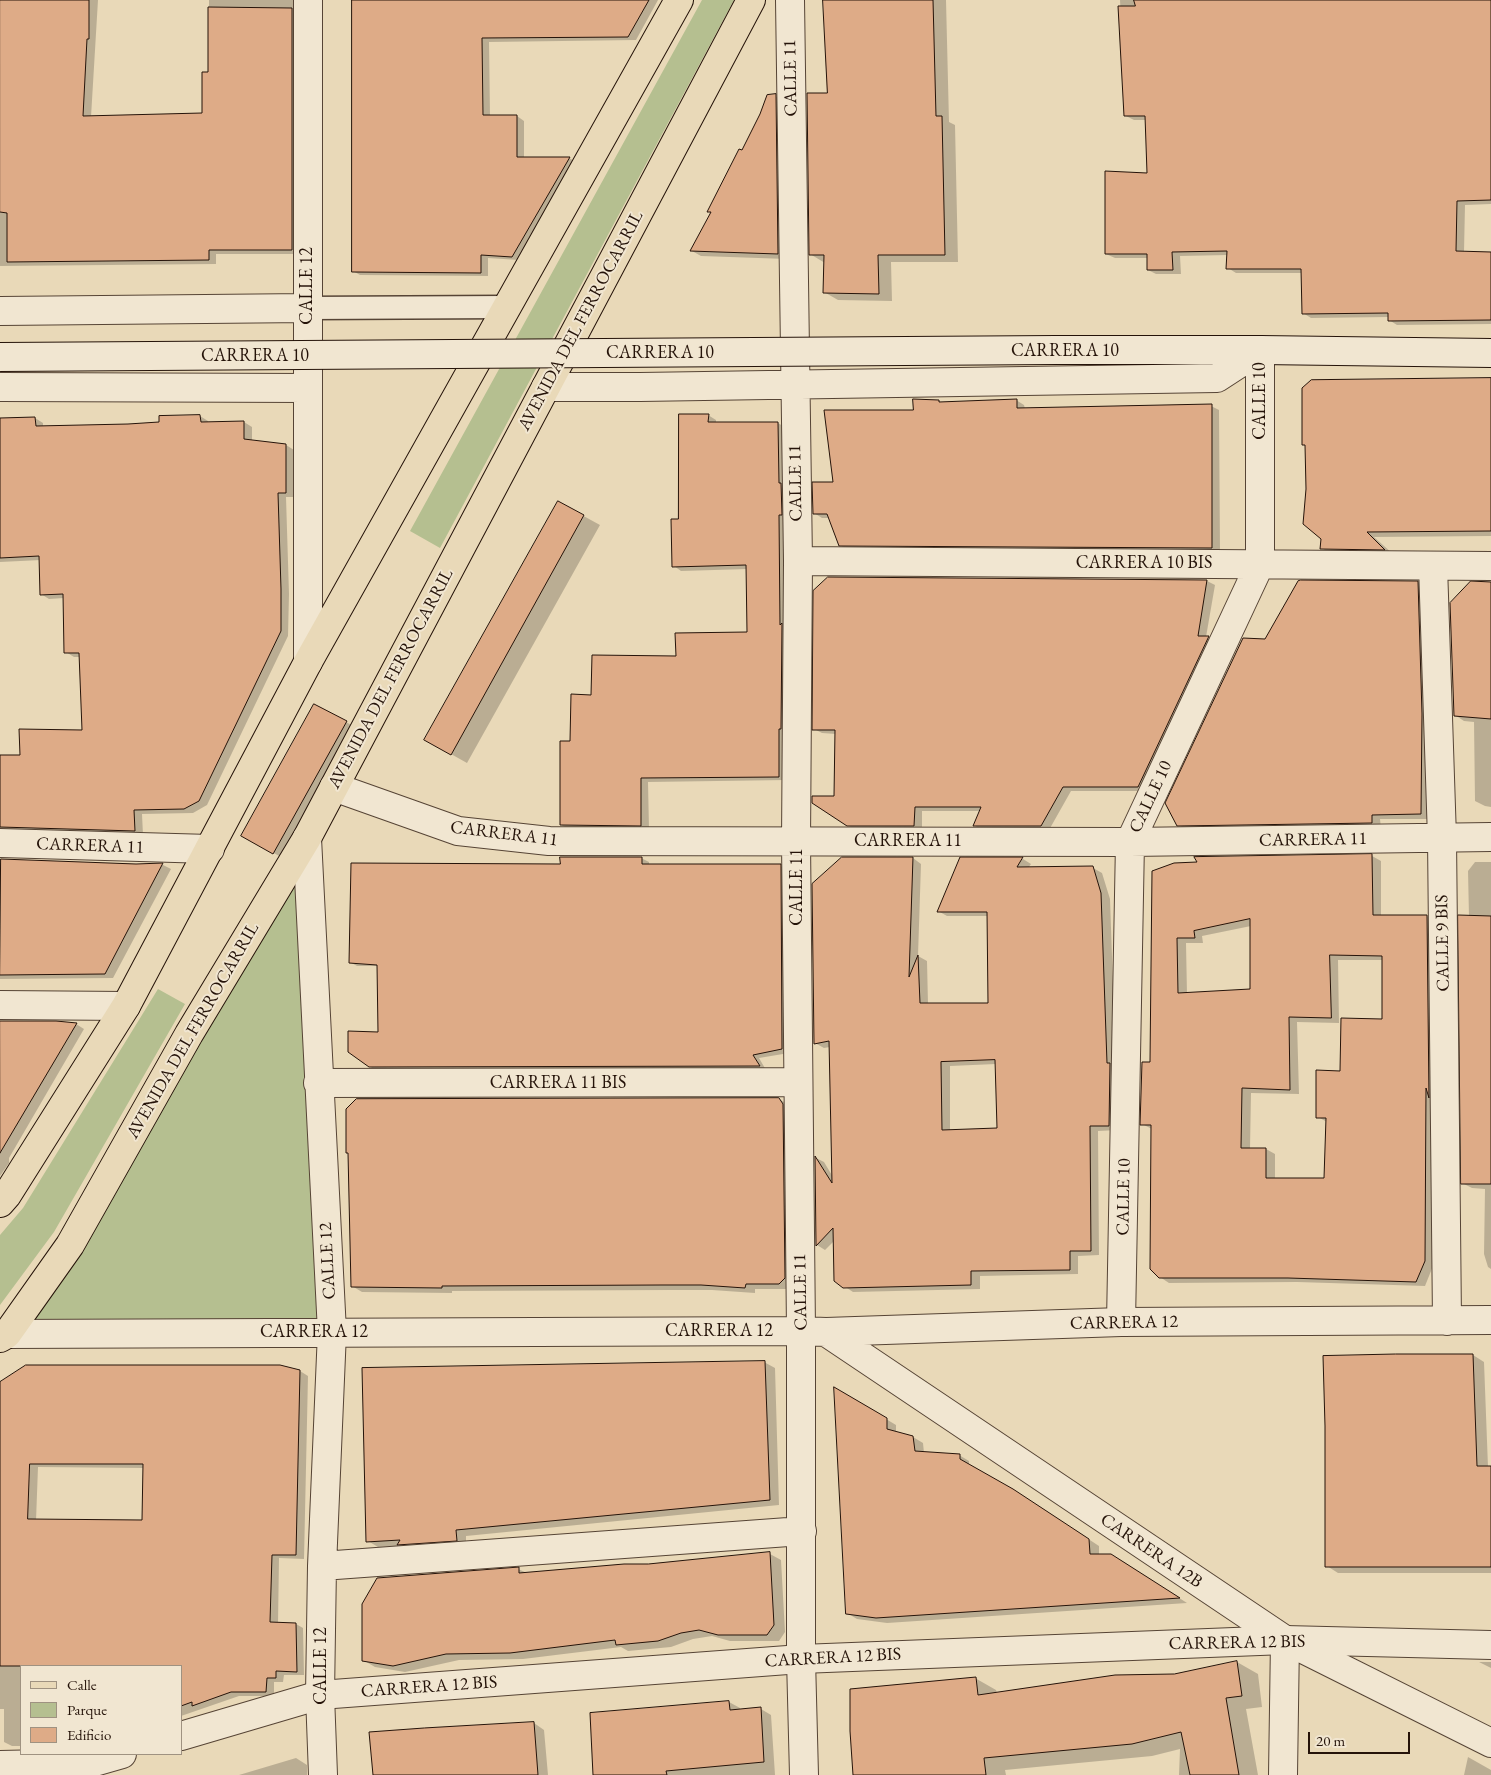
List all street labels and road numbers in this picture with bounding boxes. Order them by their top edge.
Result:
street label: CALLE 11 [780,39,802,117]
street label: AVENIDA DEL FERROCARRIL [514,207,648,435]
street label: CALLE 12 [296,247,318,325]
street label: CARRERA 10 [1011,340,1119,362]
street label: CARRERA 10 [606,342,714,364]
street label: CARRERA 10 [201,345,309,367]
street label: CALLE 10 [1249,362,1271,440]
street label: CALLE 11 [785,444,807,522]
street label: CARRERA 10 BIS [1076,552,1212,574]
street label: AVENIDA DEL FERROCARRIL [324,565,458,793]
street label: CALLE 10 [1125,757,1177,837]
street label: CARRERA 11 [449,817,559,851]
street label: CARRERA 11 [1259,828,1367,852]
street label: CARRERA 11 [854,830,962,852]
street label: CARRERA 11 [36,833,144,859]
street label: CALLE 11 [786,848,808,926]
street label: CALLE 9 BIS [1431,894,1455,992]
street label: AVENIDA DEL FERROCARRIL [122,919,264,1143]
street label: CARRERA 11 BIS [490,1072,626,1094]
street label: CALLE 10 [1113,1158,1135,1236]
street label: CALLE 12 [315,1222,341,1300]
street label: CALLE 11 [790,1253,812,1331]
street label: CARRERA 12 [1070,1311,1178,1335]
street label: CARRERA 12 [665,1320,773,1342]
street label: CARRERA 12 [260,1321,368,1343]
street label: CARRERA 12B [1096,1509,1206,1593]
street label: CALLE 12 [310,1627,332,1705]
street label: CARRERA 12 BIS [1169,1631,1305,1655]
street label: CARRERA 12 BIS [764,1644,902,1672]
street label: CARRERA 12 BIS [360,1671,498,1703]

